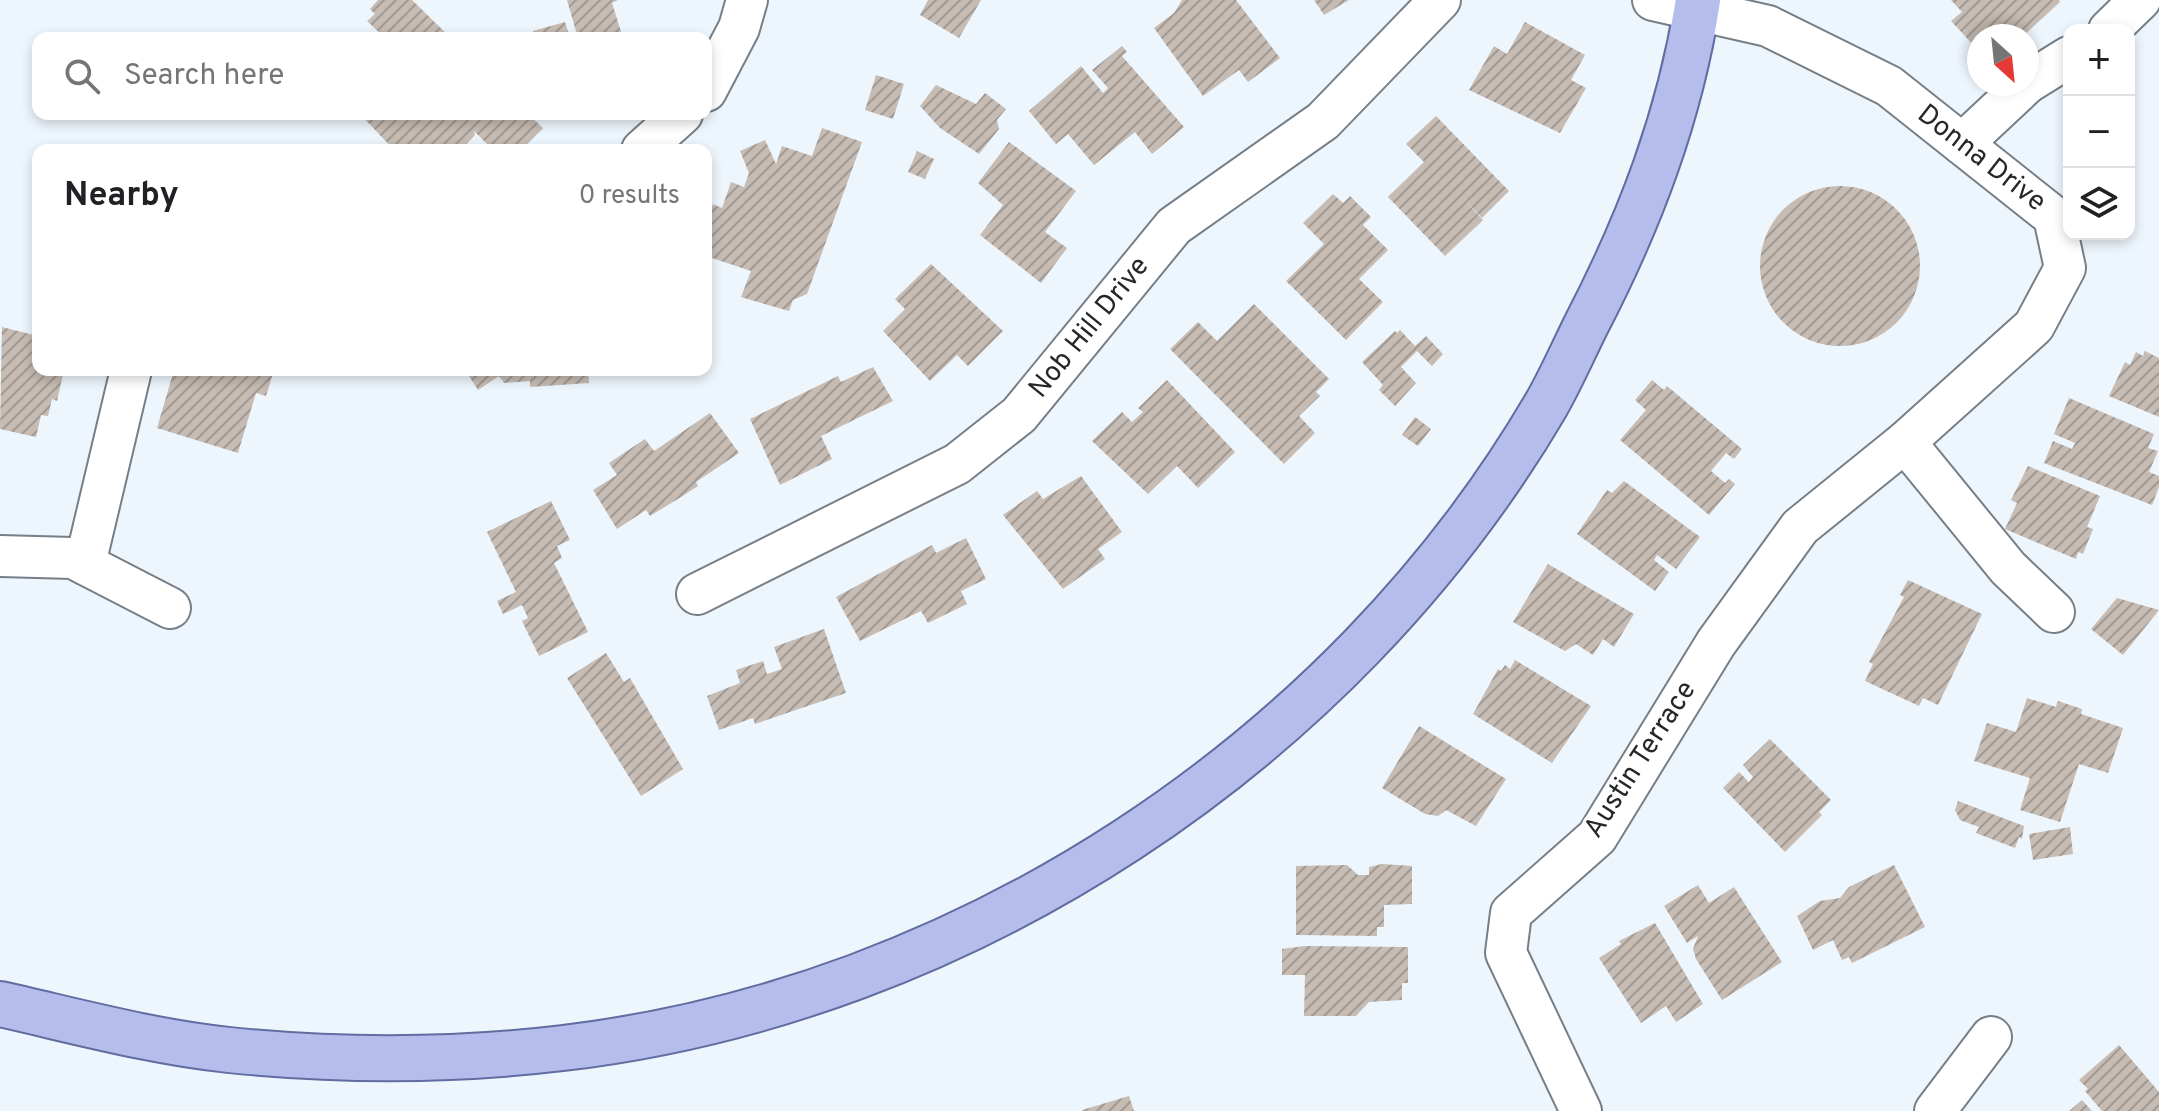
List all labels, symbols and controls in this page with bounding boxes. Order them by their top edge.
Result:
north arrow [1967,24,2039,96]
map controls [2063,24,2135,240]
button: + [2063,24,2135,96]
search box [32,32,712,120]
icon: search [60,54,104,98]
text: Search here [124,58,284,95]
button: − [2063,96,2135,168]
street label: Donna Drive [1909,97,2053,221]
button: layers [2063,168,2135,240]
text: Nearby [64,175,179,218]
text: 0 results [579,180,680,213]
street label: Nob Hill Drive [1022,250,1158,406]
street label: Austin Terrace [1577,674,1705,846]

